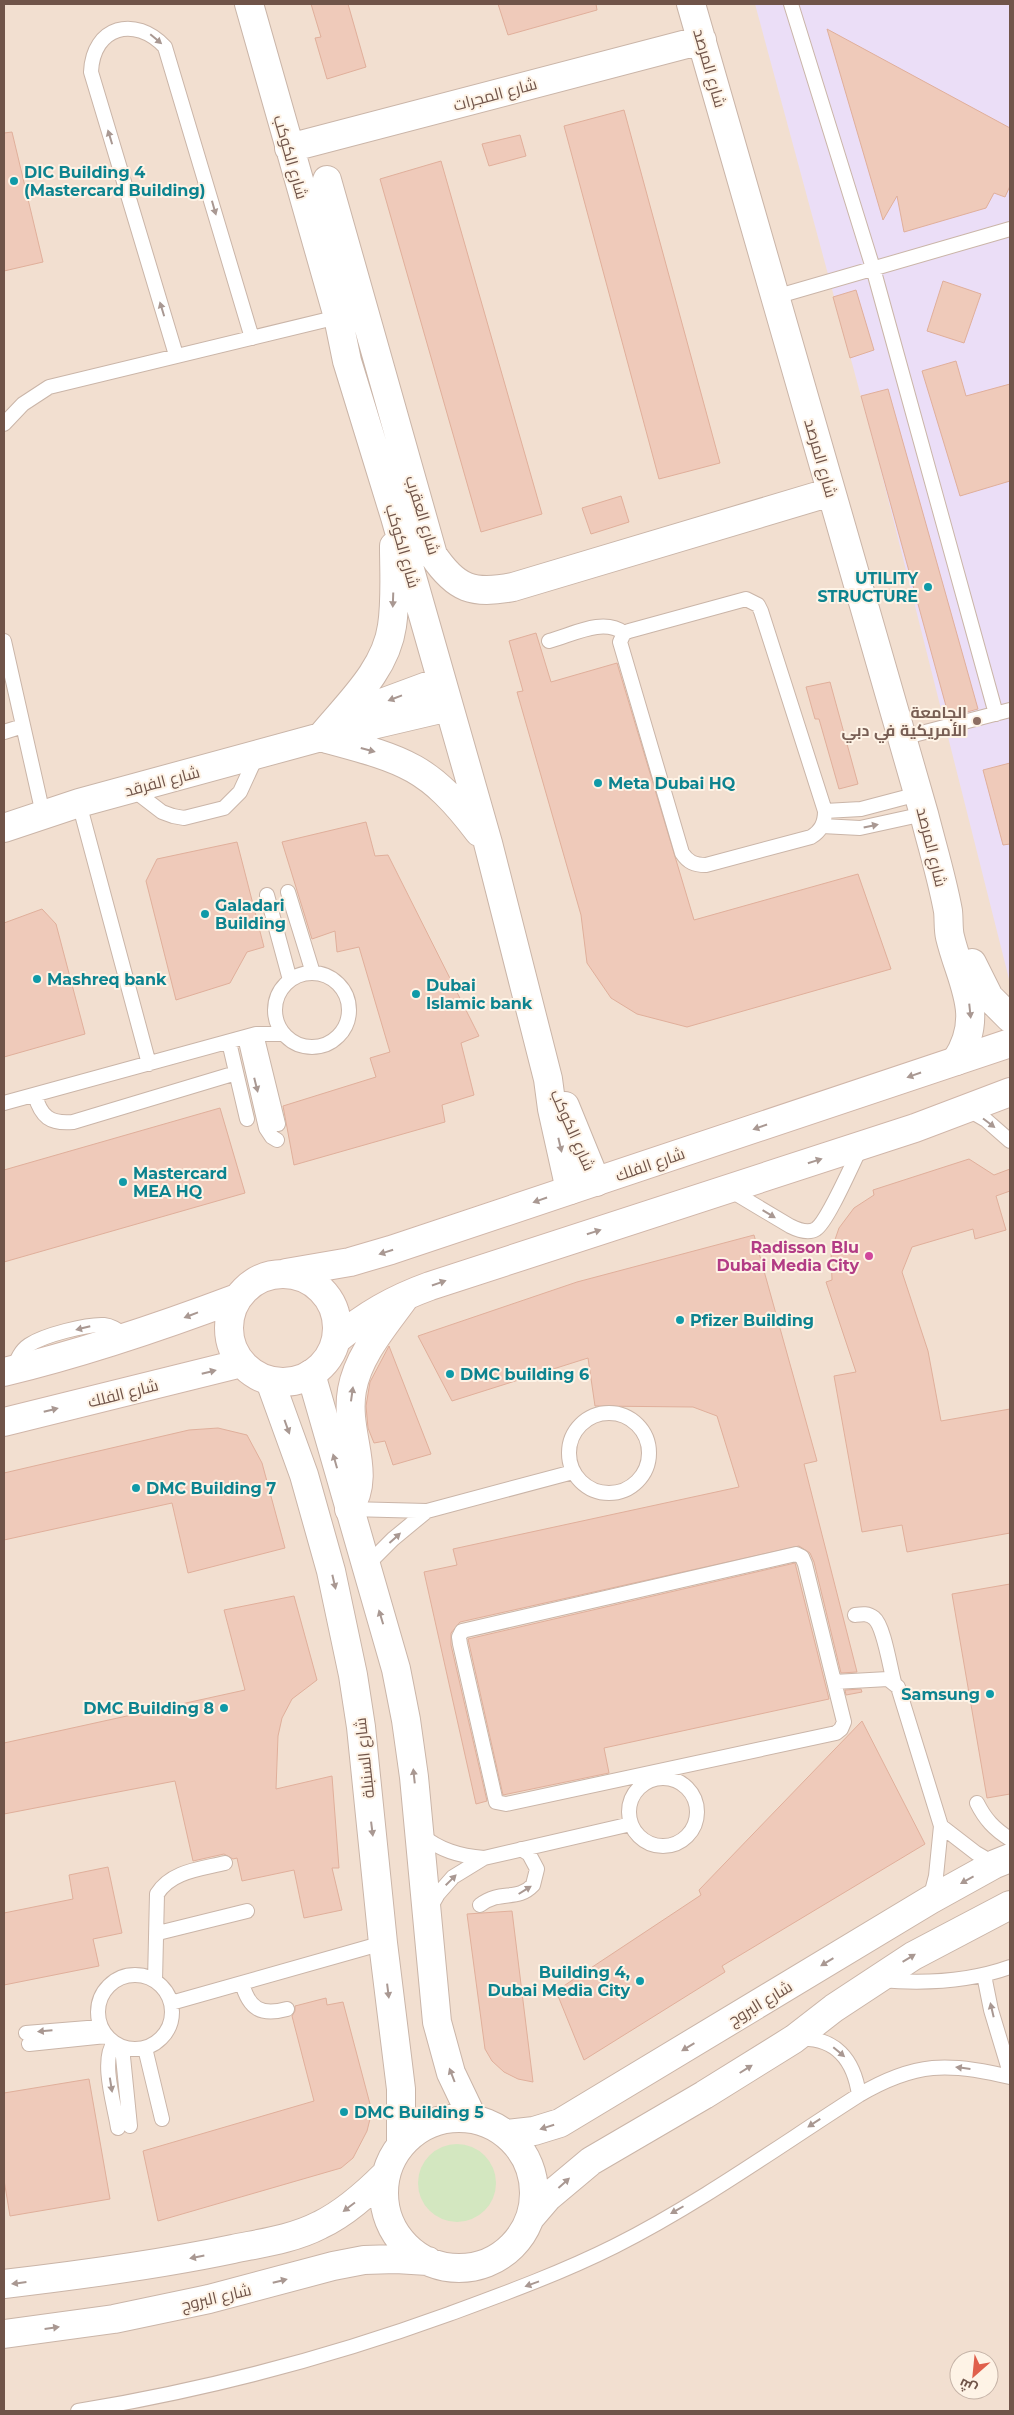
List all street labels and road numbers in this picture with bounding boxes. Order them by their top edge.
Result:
street label: شارع المرصد [687,27,730,110]
street label: شارع المجرات [451,74,540,117]
street label: شارع الكوكب [268,113,312,202]
street label: شارع المرصد [798,417,841,500]
street label: شارع العقرب [400,473,444,558]
street label: شارع الكوكب [380,502,424,591]
street label: شارع الفرقد [122,762,202,803]
street label: شارع المرصد [911,805,951,889]
street label: شارع الكوكب [544,1087,599,1175]
street label: شارع الفلك [613,1144,688,1187]
street label: شارع الفلك [86,1376,161,1413]
street label: شارع السنبلة [351,1716,380,1799]
street label: شارع البروج [725,1977,797,2032]
street label: شارع البروج [179,2280,253,2317]

